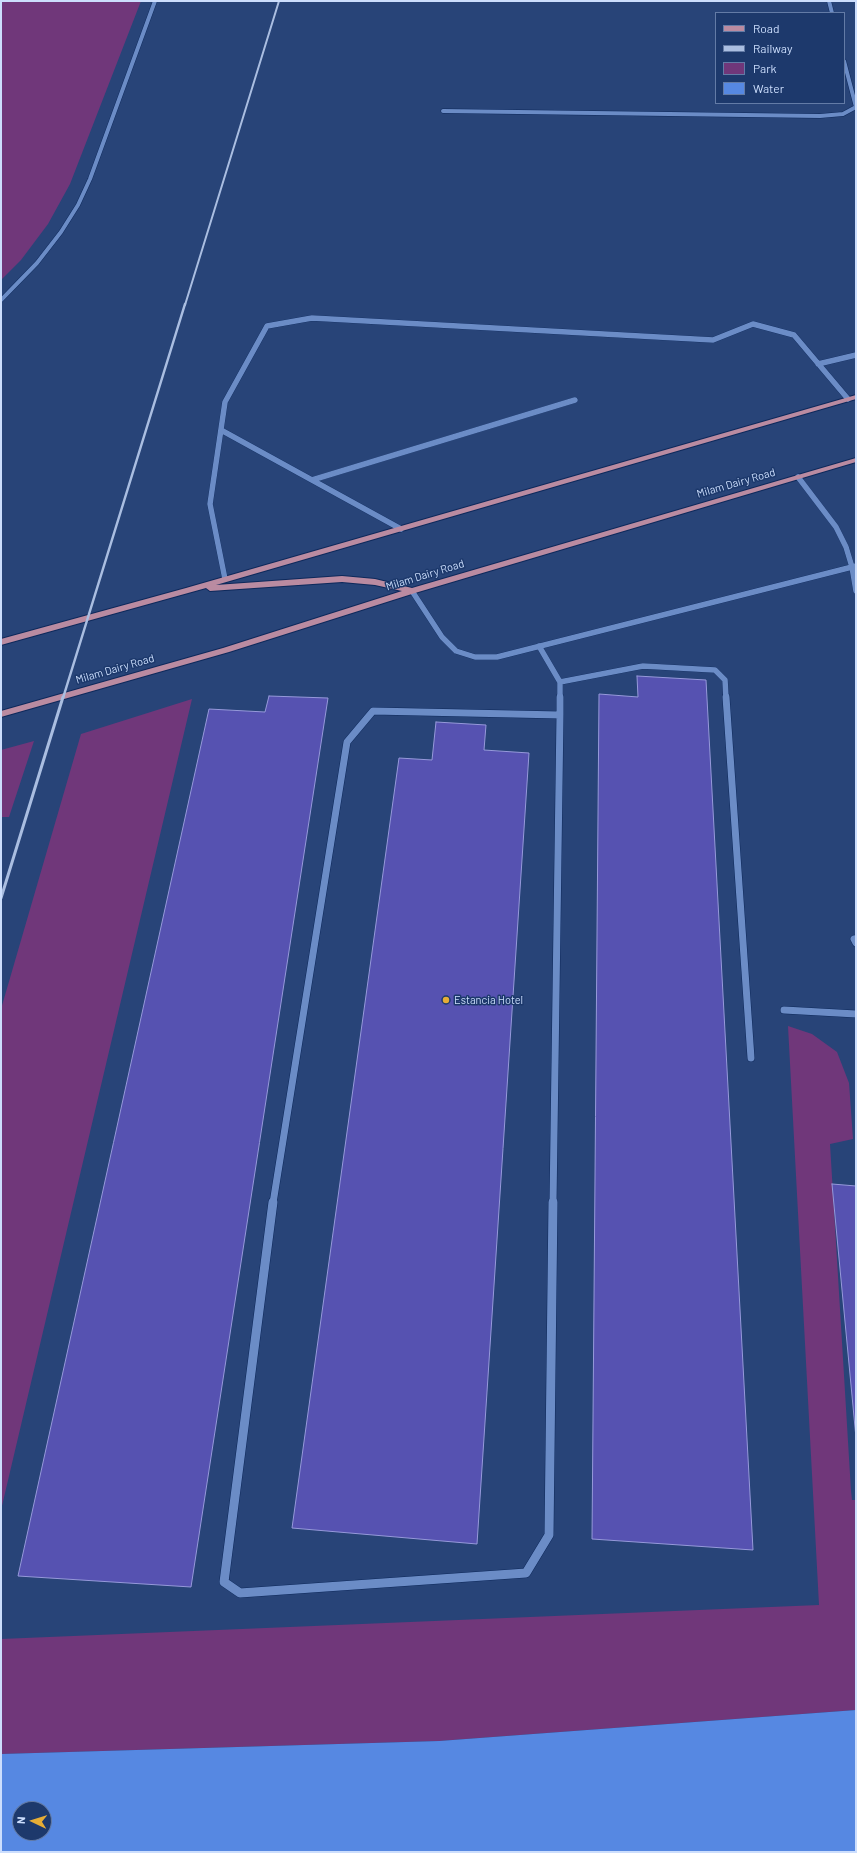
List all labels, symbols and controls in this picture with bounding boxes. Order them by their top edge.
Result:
legend [715,12,845,104]
text: Road [753,21,780,35]
text: Railway [753,41,792,55]
text: Park [753,61,777,75]
text: Water [753,81,784,95]
street label: Milam Dairy Road [695,465,777,501]
street label: Milam Dairy Road [384,557,466,593]
street label: Milam Dairy Road [74,651,156,687]
place label: Estancia Hotel [454,993,523,1007]
marker: Estancia Hotel [441,995,451,1005]
north arrow [12,1801,52,1841]
text: N [14,1816,27,1824]

